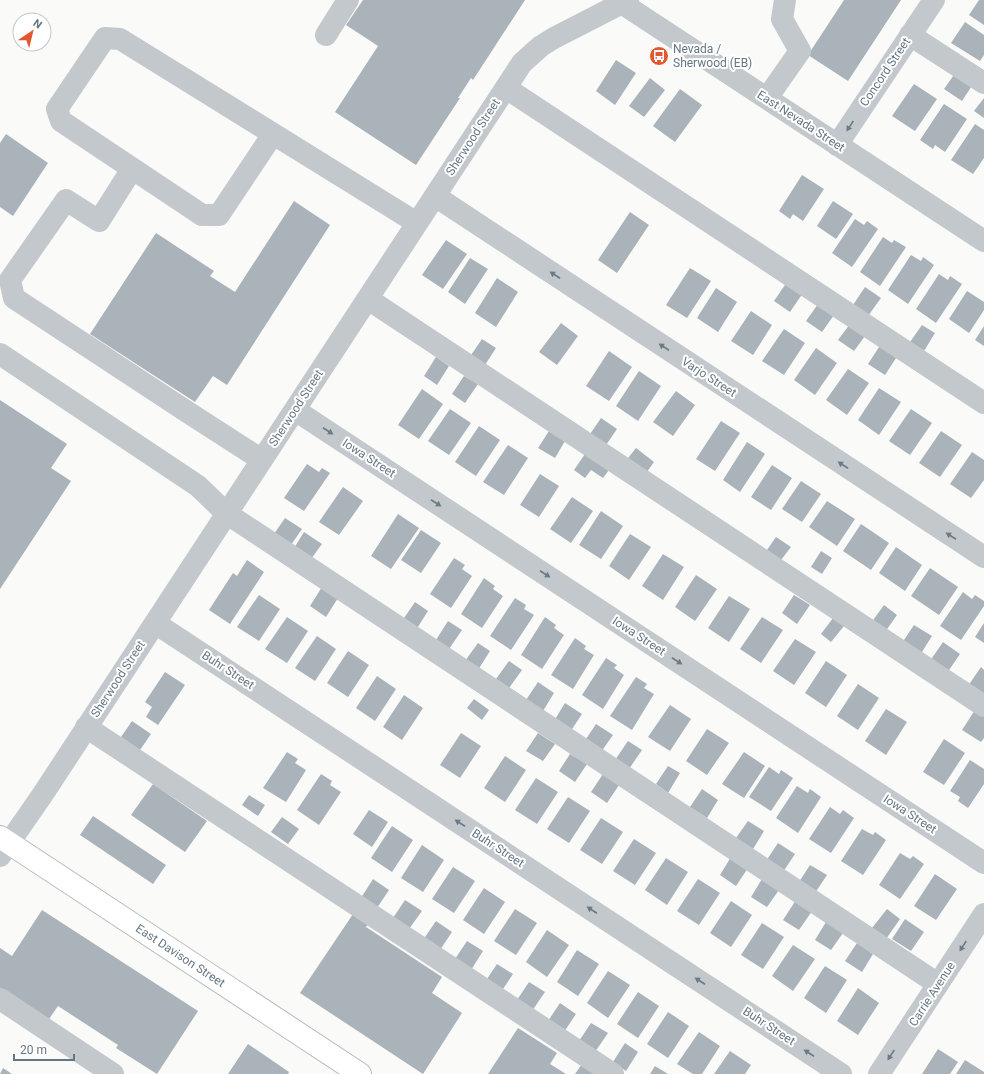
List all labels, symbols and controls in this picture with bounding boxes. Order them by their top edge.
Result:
north arrow [12,12,52,52]
text: N [31,17,45,32]
street label: Concord Street [857,35,913,109]
place label: Nevada / Sherwood (EB) [673,42,752,70]
bus stop icon: Nevada / Sherwood (EB) [648,45,670,67]
street label: East Nevada Street [755,87,847,155]
street label: Sherwood Street [443,96,503,178]
one-way arrow [846,121,854,131]
one-way arrow [550,272,561,279]
one-way arrow [659,343,669,351]
street label: Varjo Street [679,354,739,400]
street label: Sherwood Street [266,367,326,449]
one-way arrow [322,427,333,435]
street label: Iowa Street [340,436,398,480]
one-way arrow [837,461,849,468]
one-way arrow [430,499,442,506]
one-way arrow [946,532,957,540]
one-way arrow [540,570,550,578]
street label: Iowa Street [610,614,668,658]
street label: Sherwood Street [88,638,148,720]
street label: Buhr Street [199,648,257,692]
one-way arrow [672,657,682,665]
street label: Iowa Street [881,792,939,836]
one-way arrow [454,819,465,827]
street label: Buhr Street [469,826,527,870]
one-way arrow [586,906,597,914]
street label: East Davison Street [133,921,228,990]
one-way arrow [959,941,966,952]
street label: Carrie Avenue [906,959,958,1029]
one-way arrow [695,977,705,985]
street label: Buhr Street [740,1004,798,1048]
scale bar [14,1036,74,1062]
text: 20 m [20,1043,47,1057]
one-way arrow [803,1049,815,1056]
one-way arrow [888,1049,895,1061]

